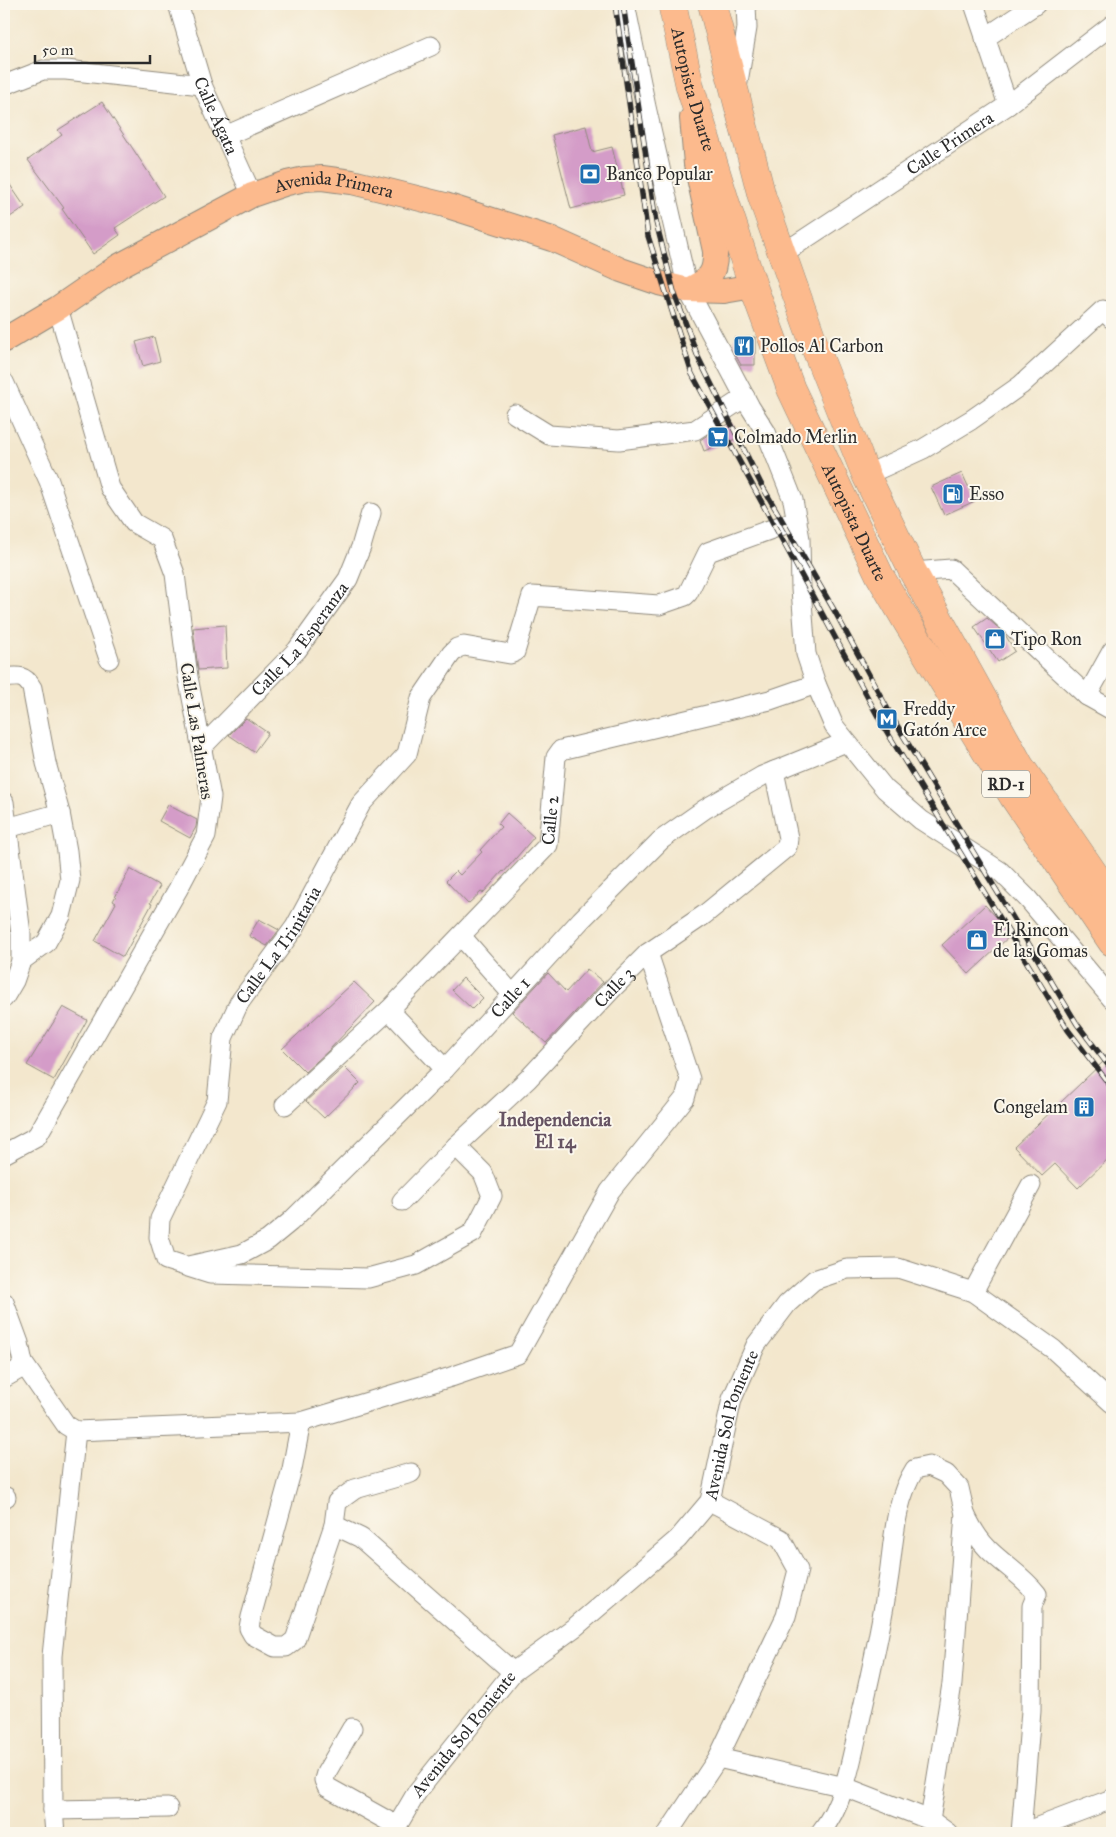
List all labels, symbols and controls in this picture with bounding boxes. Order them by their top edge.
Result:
street label: Autopista Duarte [666,24,720,154]
scale bar [35,32,150,64]
text: 50 m [42,41,74,59]
street label: Calle Ágata [189,74,243,158]
street label: Calle Primera [902,106,998,180]
bank icon: Banco Popular [578,162,602,186]
place label: Banco Popular [606,163,713,185]
street label: Avenida Primera [270,167,396,203]
restaurant icon: Pollos Al Carbon [732,334,756,358]
place label: Pollos Al Carbon [760,335,884,357]
supermarket icon: Colmado Merlin [706,425,730,449]
place label: Colmado Merlin [734,426,857,448]
street label: Autopista Duarte [817,459,892,585]
fuel station icon: Esso [941,482,965,506]
place label: Esso [969,483,1004,505]
street label: Calle La Esperanza [247,577,354,701]
shop icon: Tipo Ron [983,627,1007,651]
place label: Tipo Ron [1011,628,1082,650]
street label: Calle Las Palmeras [175,661,219,801]
place label: Freddy Gatón Arce [903,698,987,741]
metro station icon: Freddy Gatón Arce [875,707,899,731]
road number: RD-1 [982,771,1030,798]
street label: Calle 2 [537,794,563,846]
street label: Calle La Trinitaria [231,882,326,1008]
place label: El Rincon de las Gomas [993,919,1088,962]
shop icon: El Rincon de las Gomas [965,928,989,952]
street label: Calle 3 [589,962,639,1012]
street label: Calle 1 [486,972,535,1023]
building icon: Congelam [1072,1095,1096,1119]
place label: Congelam [993,1096,1068,1119]
district label: Independencia El 14 [499,1108,612,1154]
street label: Avenida Sol Poniente [699,1347,763,1503]
street label: Avenida Sol Poniente [406,1666,521,1802]

